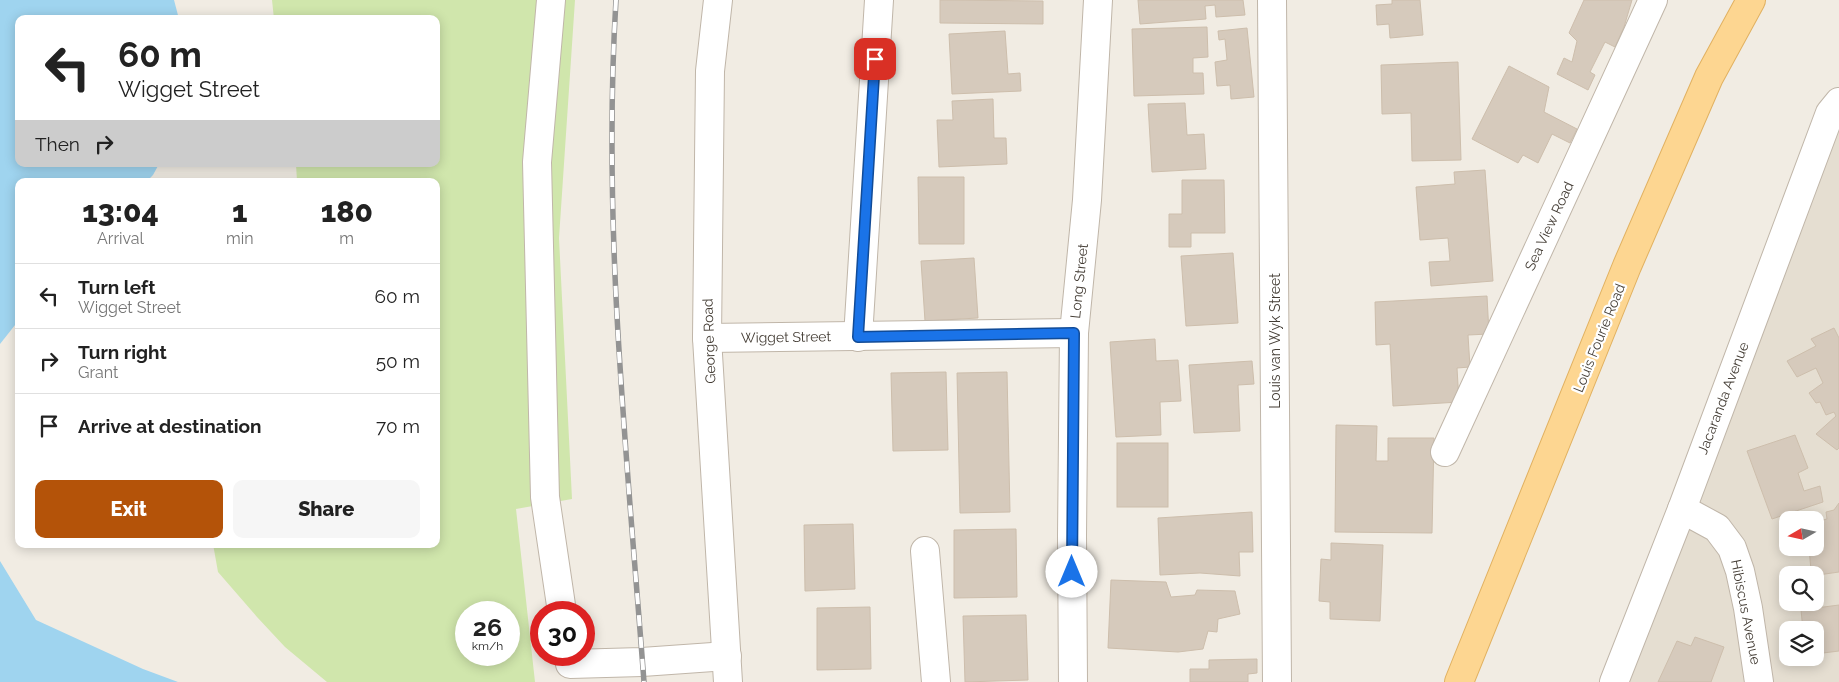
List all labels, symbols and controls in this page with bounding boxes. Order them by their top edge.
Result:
text: 60 m [118,34,202,75]
icon: left [35,35,100,100]
pin [854,38,896,80]
icon: arrive [861,45,889,73]
text: Wigget Street [118,76,260,102]
icon: right [90,130,118,158]
text: Then [35,133,80,155]
street label: Sea View Road [1521,179,1577,273]
text: 13:04 [82,194,159,229]
text: 1 [232,194,247,229]
text: 180 [321,194,373,229]
text: Arrival [97,229,144,248]
text: min [226,229,253,248]
text: m [339,229,354,248]
street label: Long Street [1067,242,1091,319]
street label: Louis van Wyk Street [1267,273,1283,409]
text: Turn left [78,276,155,298]
street label: Louis Fourie Road [1570,281,1628,395]
icon: left [35,282,63,310]
text: 60 m [375,285,420,307]
text: Wigget Street [78,298,181,317]
street label: George Road [700,298,718,384]
street label: Wigget Street [741,328,832,346]
street label: Jacaranda Avenue [1694,340,1752,456]
text: Turn right [78,341,167,363]
icon: right [35,347,63,375]
text: 50 m [376,350,420,372]
text: Grant [78,363,118,382]
icon: arrive [35,412,63,440]
text: Arrive at destination [78,415,262,437]
text: 70 m [376,415,420,437]
button: Exit [35,480,223,538]
button: Share [233,480,420,538]
north arrow [1779,511,1824,556]
map controls [1779,511,1824,666]
position arrow [1045,545,1097,597]
street label: Hibiscus Avenue [1728,558,1764,666]
button: search [1779,566,1824,611]
speed limit sign: 30 [530,601,595,666]
text: 26 [473,612,502,642]
button: layers [1779,621,1824,666]
text: km/h [472,639,503,653]

